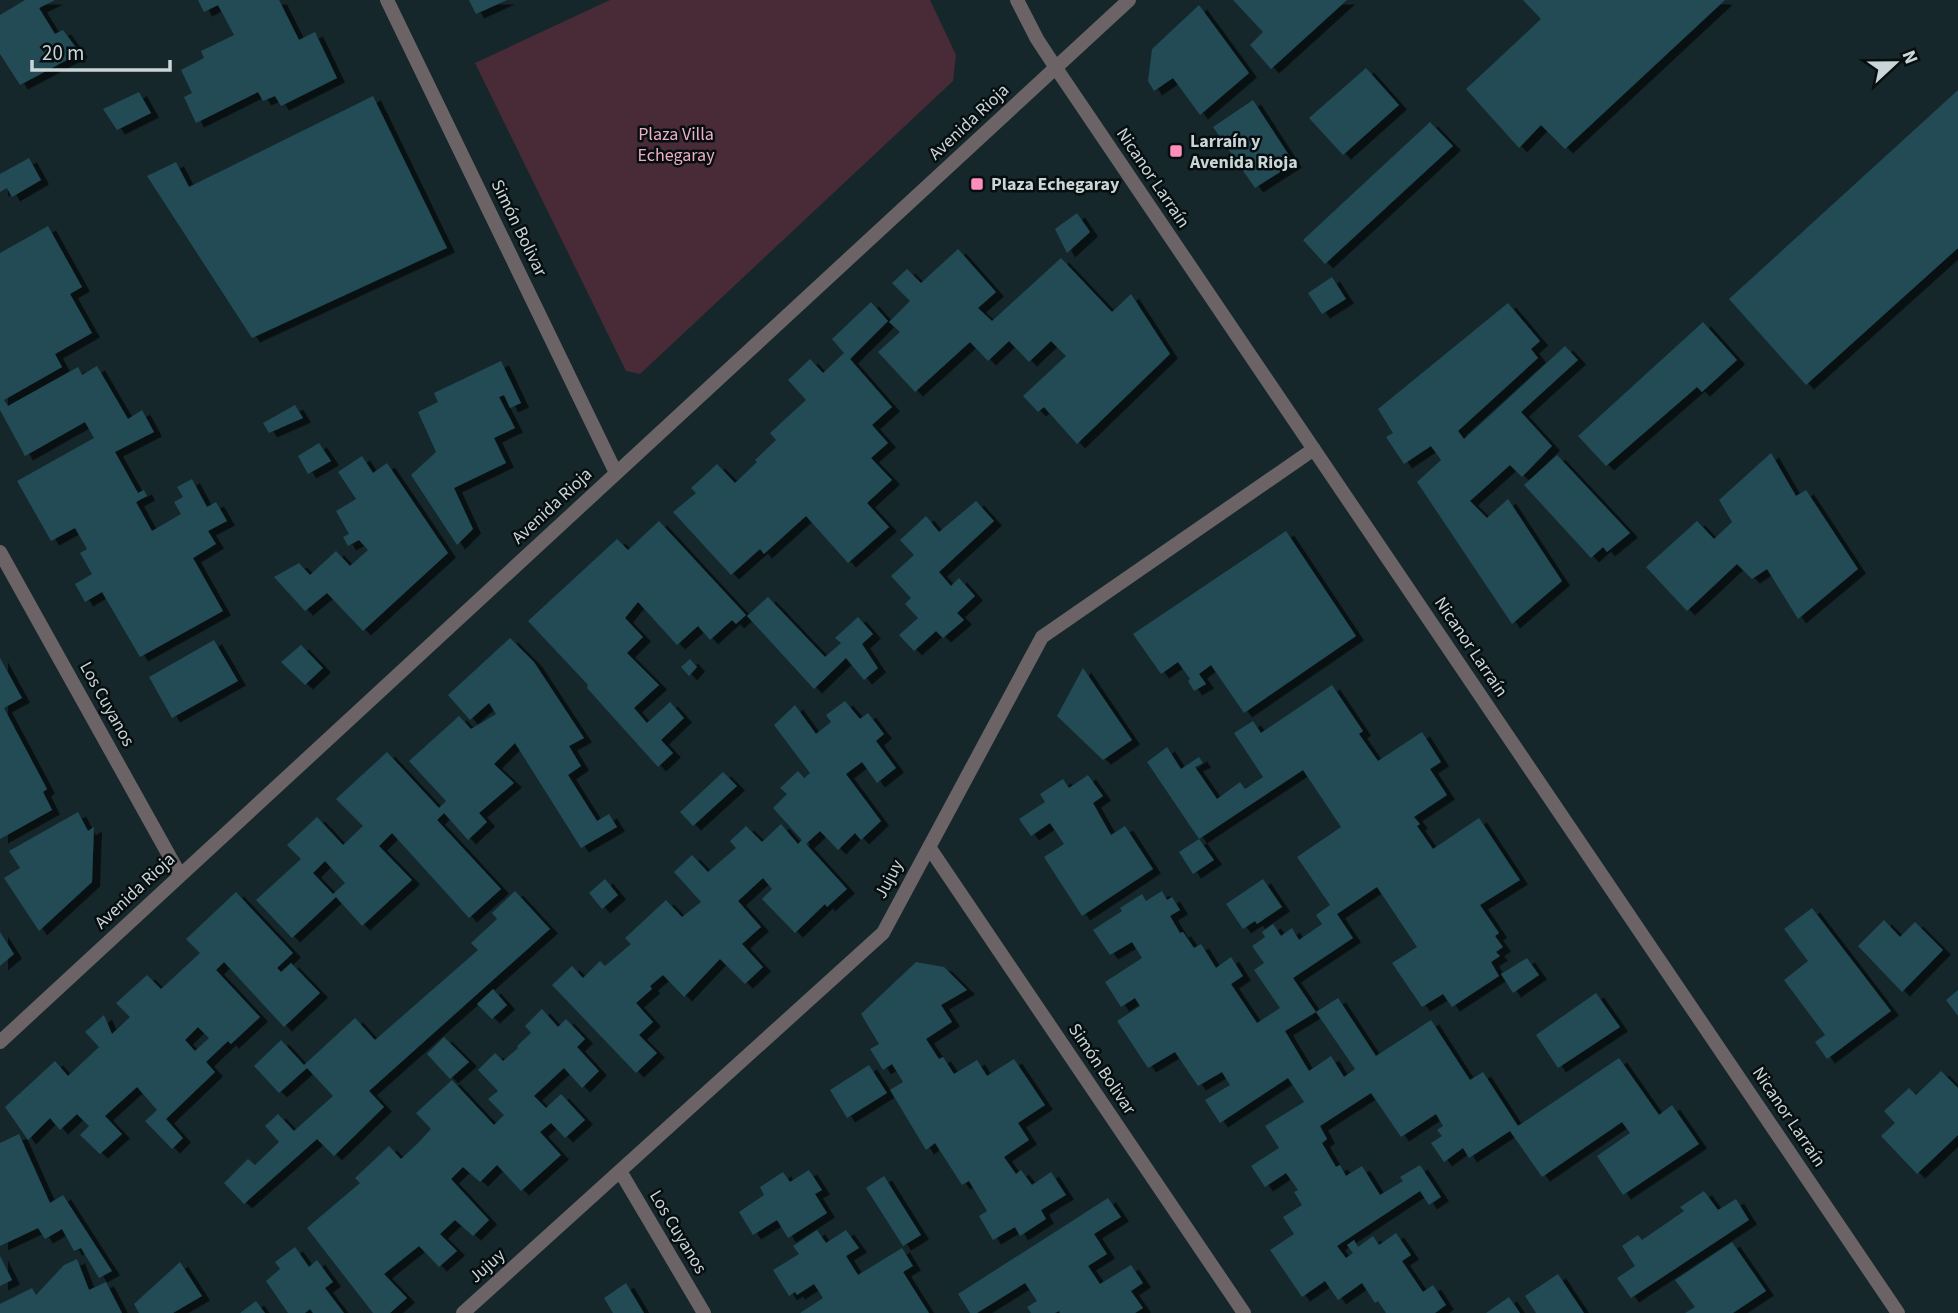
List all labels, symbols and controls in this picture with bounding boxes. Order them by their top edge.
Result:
scale bar [32,28,170,72]
north arrow [1860,28,1930,98]
text: 20 m [42,38,84,68]
text: N [1894,46,1924,68]
street label: Avenida Rioja [923,78,1015,166]
park label: Plaza Villa Echegaray [637,122,715,168]
street label: Nicanor Larraín [1110,123,1196,233]
place label: Larraín y Avenida Rioja [1189,129,1298,175]
marker: Larraín y Avenida Rioja [1168,143,1184,159]
place label: Plaza Echegaray [991,172,1120,197]
street label: Simón Bolivar [485,175,554,281]
marker: Plaza Echegaray [969,176,985,192]
street label: Avenida Rioja [506,462,598,550]
street label: Nicanor Larraín [1428,592,1514,702]
street label: Los Cuyanos [73,657,141,751]
street label: Avenida Rioja [89,847,181,935]
street label: Jujuy [868,854,910,903]
street label: Simón Bolivar [1062,1019,1142,1120]
street label: Nicanor Larraín [1746,1062,1832,1172]
street label: Los Cuyanos [643,1185,713,1279]
street label: Jujuy [463,1243,511,1289]

